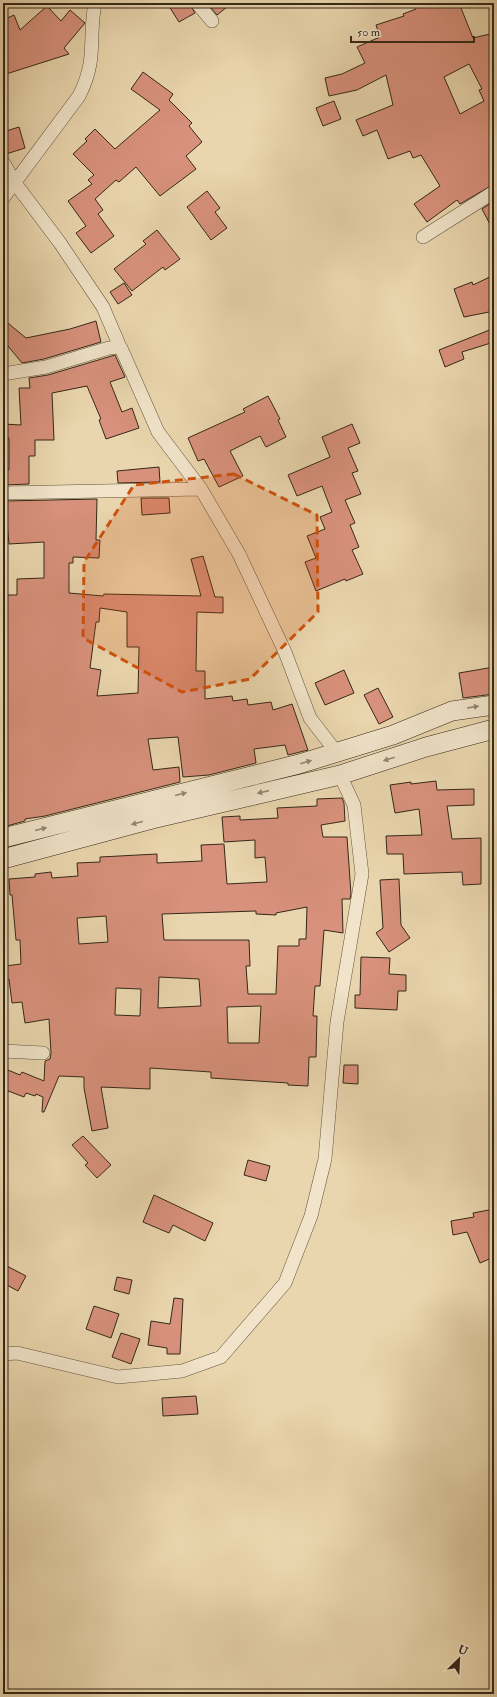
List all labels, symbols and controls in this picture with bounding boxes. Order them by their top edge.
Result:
scale bar [351,18,474,44]
text: 50 m [357,25,381,40]
one-way arrow [467,704,479,710]
one-way arrow [382,756,394,762]
one-way arrow [301,759,313,765]
one-way arrow [257,790,269,796]
one-way arrow [175,791,187,797]
one-way arrow [131,820,143,826]
one-way arrow [35,826,47,832]
north arrow [439,1639,479,1679]
text: U [456,1643,470,1658]

